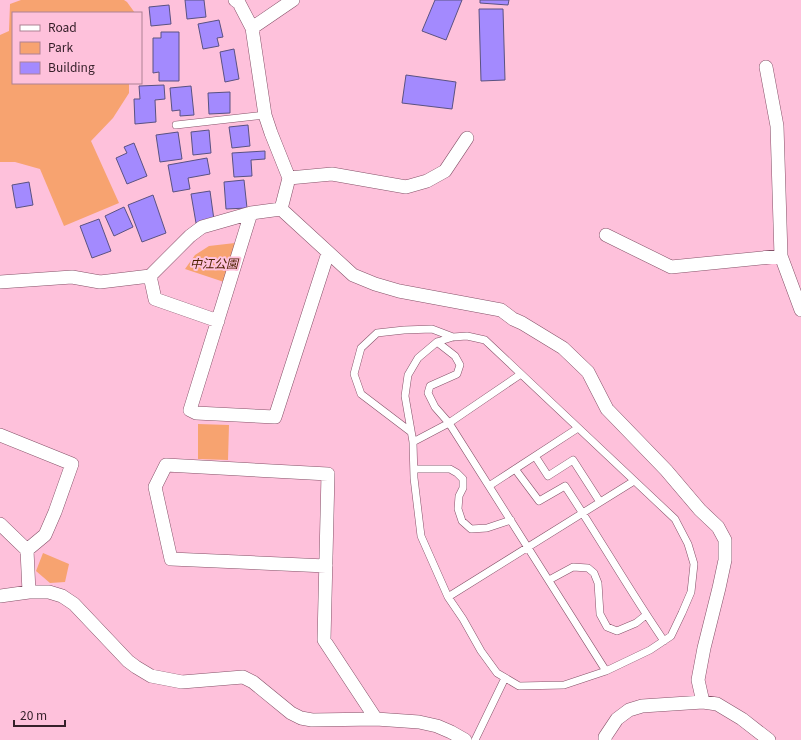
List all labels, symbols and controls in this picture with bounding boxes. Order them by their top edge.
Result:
legend [12,12,142,84]
text: Road [48,18,77,35]
text: Park [48,38,73,55]
text: Building [48,58,95,75]
park label: 中江公園 [190,254,240,271]
scale bar [14,702,65,728]
text: 20 m [20,706,47,723]

